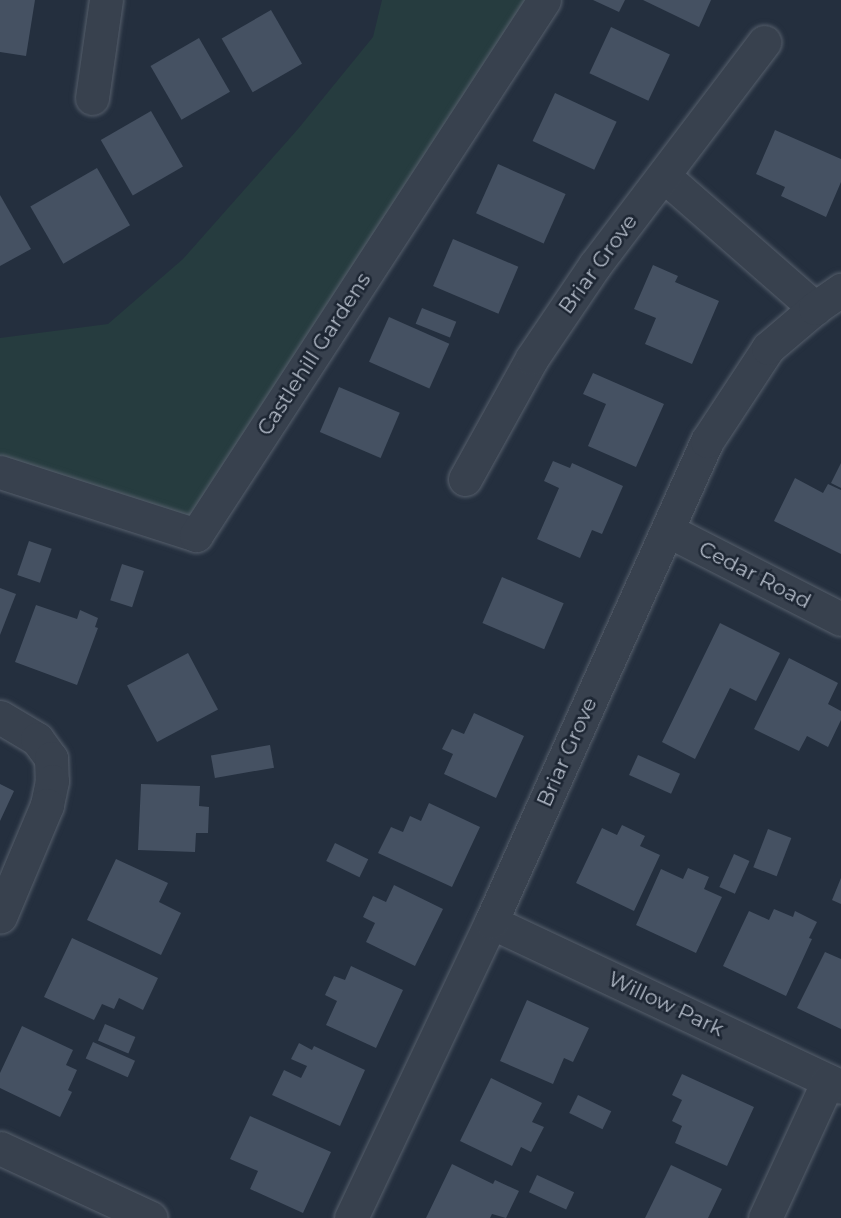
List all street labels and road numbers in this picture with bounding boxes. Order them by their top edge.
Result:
street label: Briar Grove [553,209,643,319]
street label: Castlehill Gardens [252,268,376,440]
street label: Cedar Road [695,536,815,614]
street label: Briar Grove [532,693,602,811]
street label: Willow Park [604,966,728,1042]

